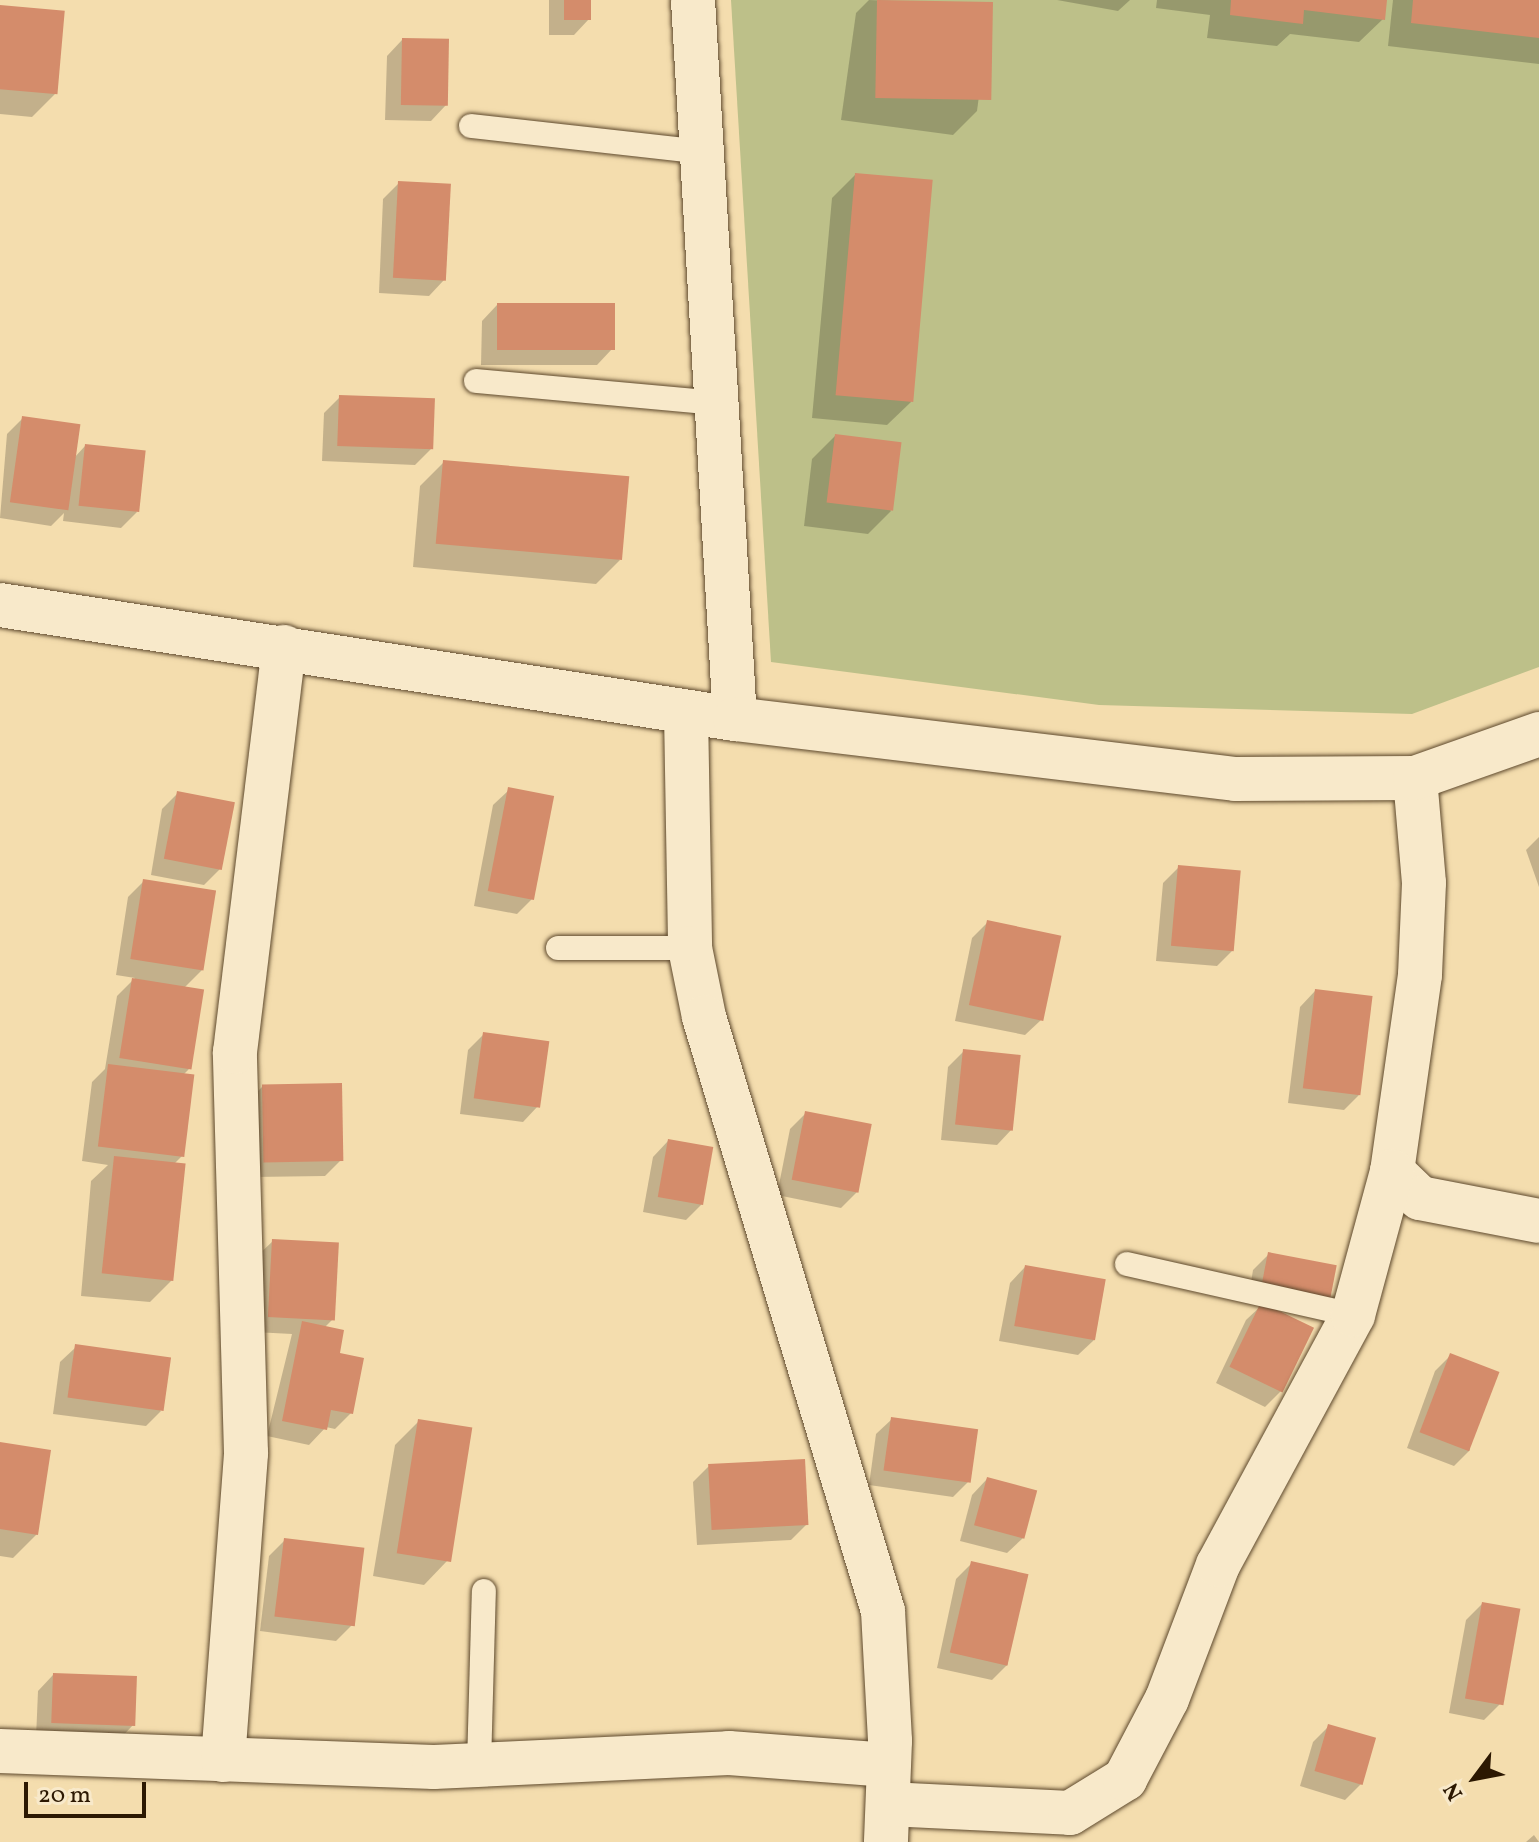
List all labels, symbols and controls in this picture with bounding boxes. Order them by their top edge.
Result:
north arrow [1435,1738,1515,1818]
scale bar [28,1766,150,1816]
text: N [1437,1776,1472,1806]
text: 20 m [38,1779,91,1813]

